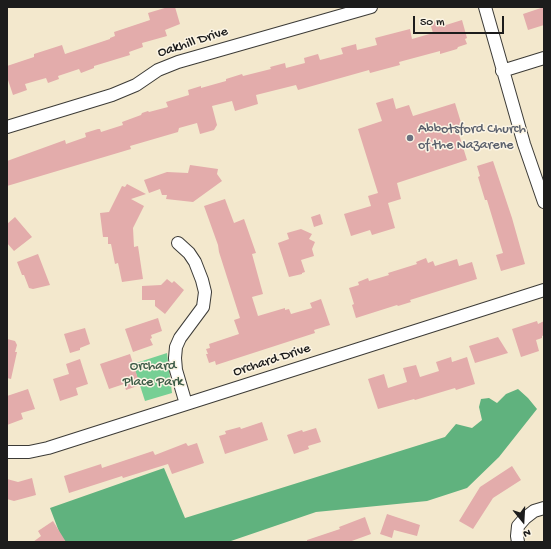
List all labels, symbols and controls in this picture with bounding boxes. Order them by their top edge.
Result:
scale bar [415,8,506,34]
text: 50 m [420,16,445,30]
street label: Oakhill Drive [156,24,230,62]
place label: Abbotsford Church of the Nazarene [418,122,526,154]
marker: Abbotsford Church of the Nazarene [405,133,415,143]
street label: Orchard Drive [231,341,313,381]
park label: Orchard Place Park [123,359,183,392]
north arrow [503,501,543,541]
text: N [521,526,532,539]

